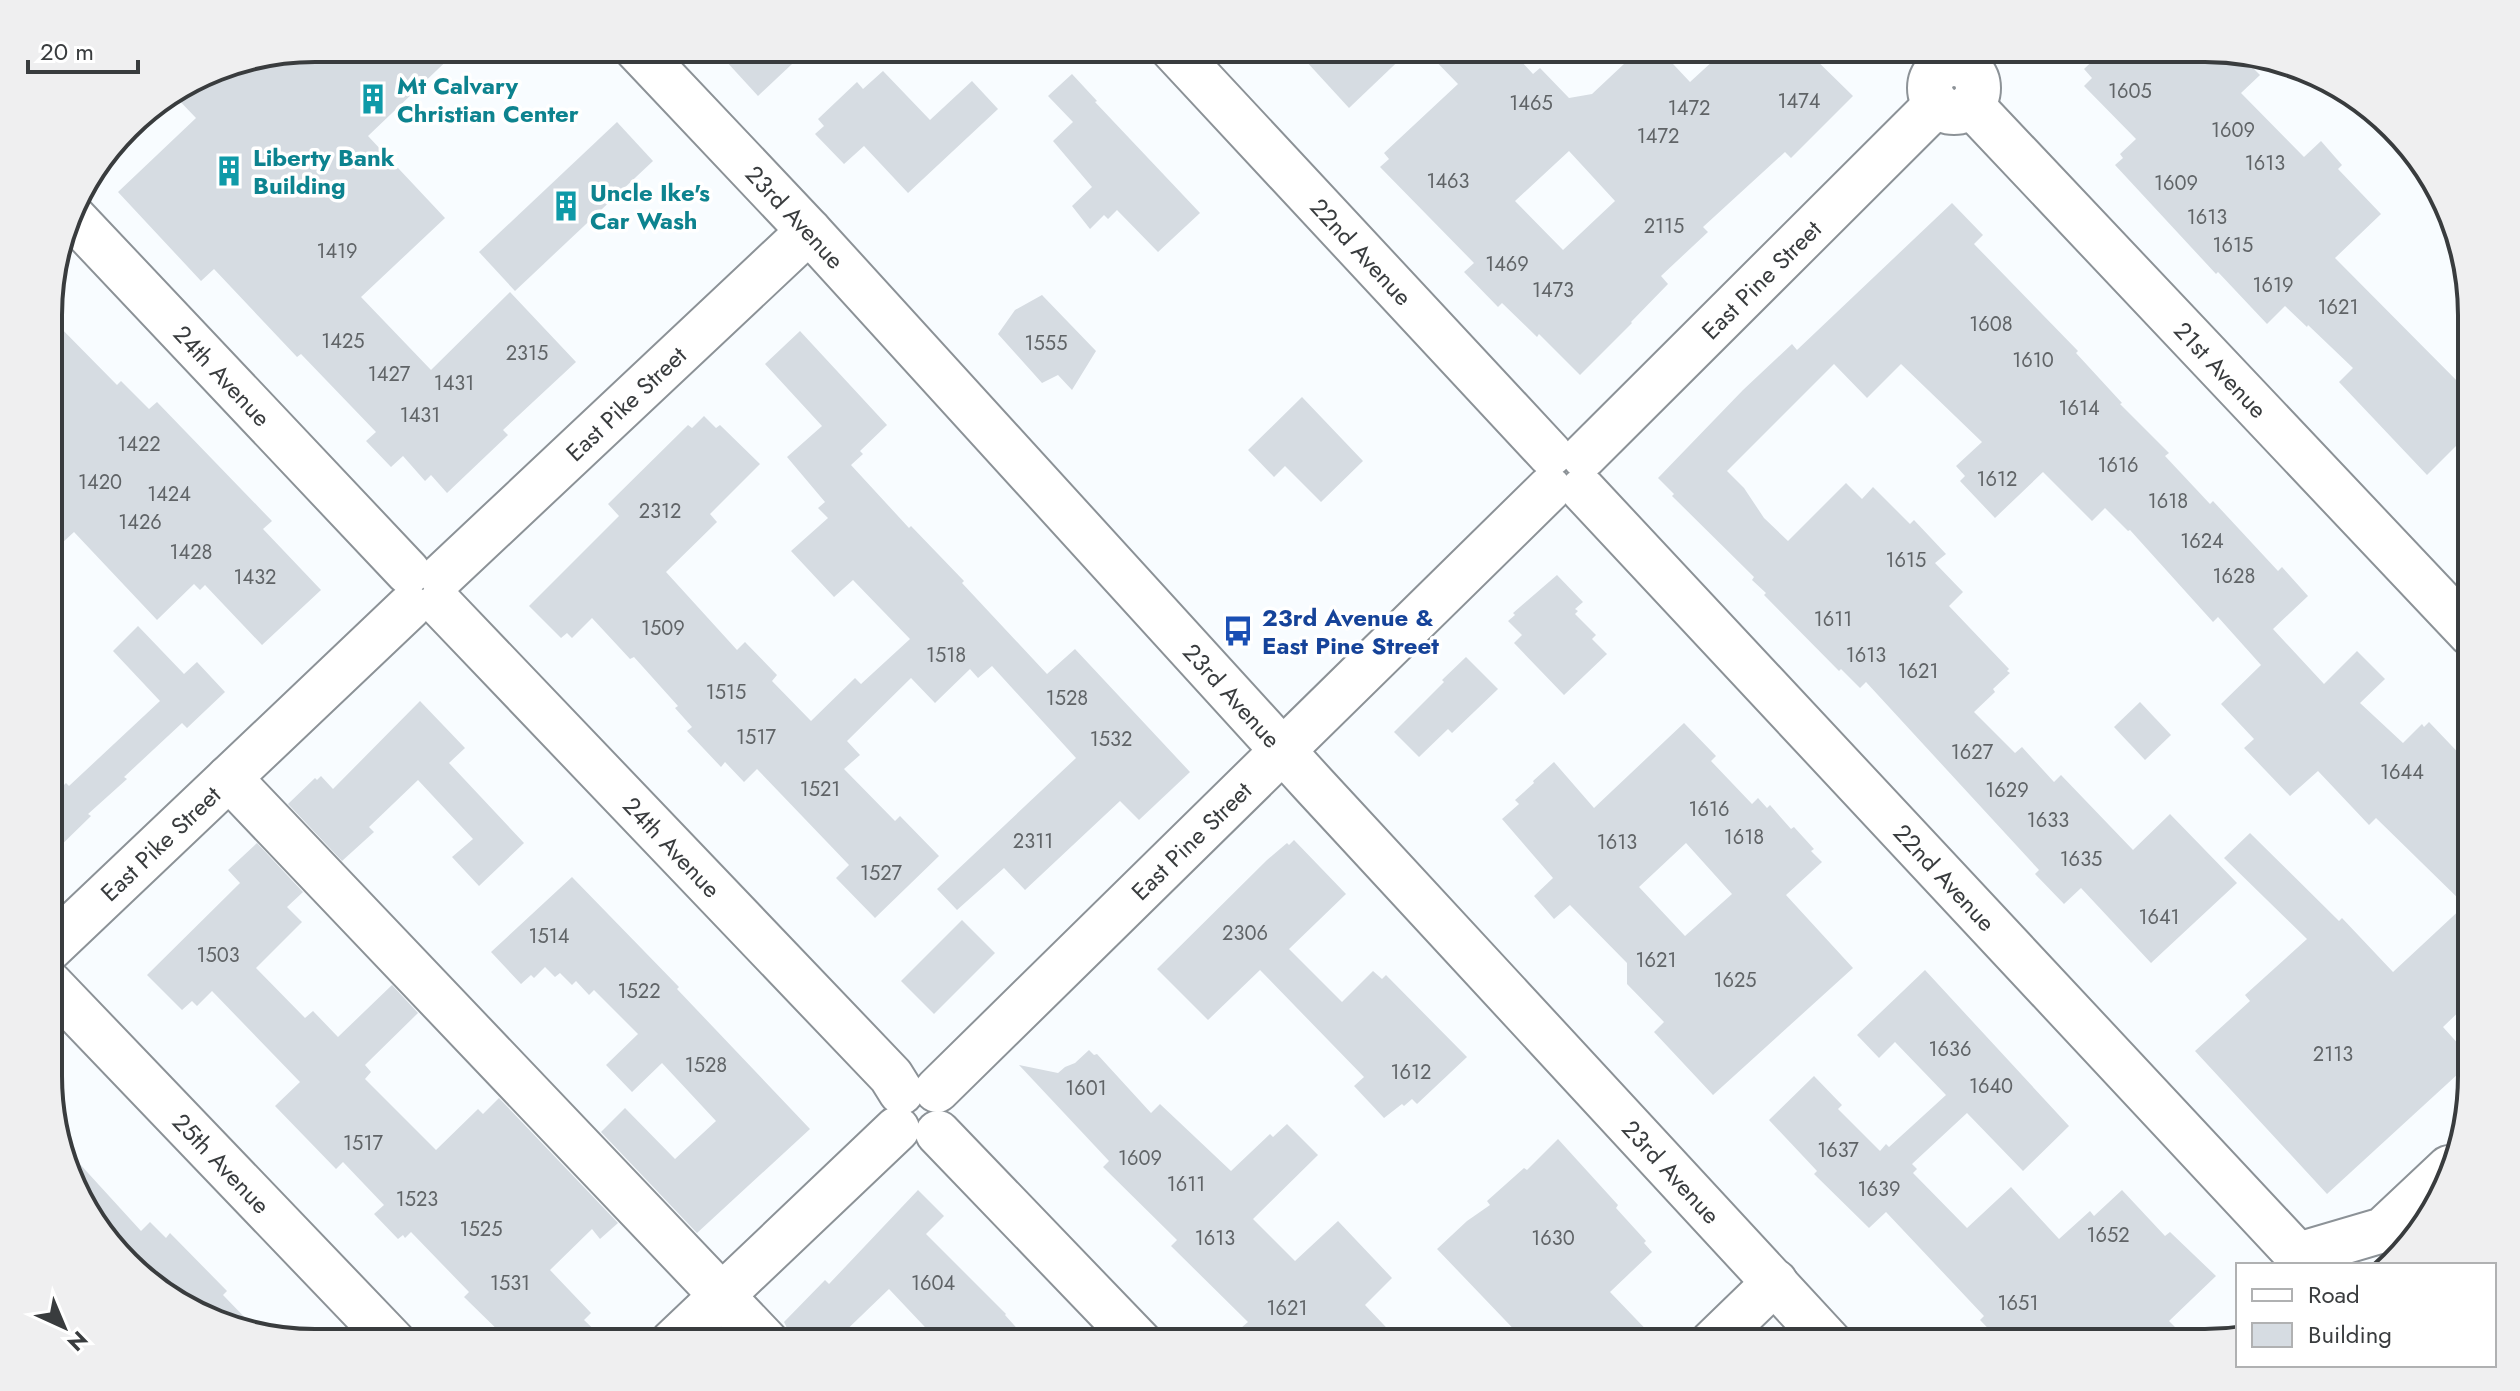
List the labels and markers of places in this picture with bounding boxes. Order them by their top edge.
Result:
place label: Mt Calvary Christian Center [397,68,579,131]
building icon: Mt Calvary Christian Center [356,82,390,116]
place label: Liberty Bank Building [253,140,395,203]
building icon: Liberty Bank Building [212,154,246,188]
place label: Uncle Ike's Car Wash [590,175,710,238]
building icon: Uncle Ike's Car Wash [549,189,583,223]
place label: 23rd Avenue & East Pine Street [1262,600,1439,663]
bus stop icon: 23rd Avenue & East Pine Street [1221,614,1255,648]

